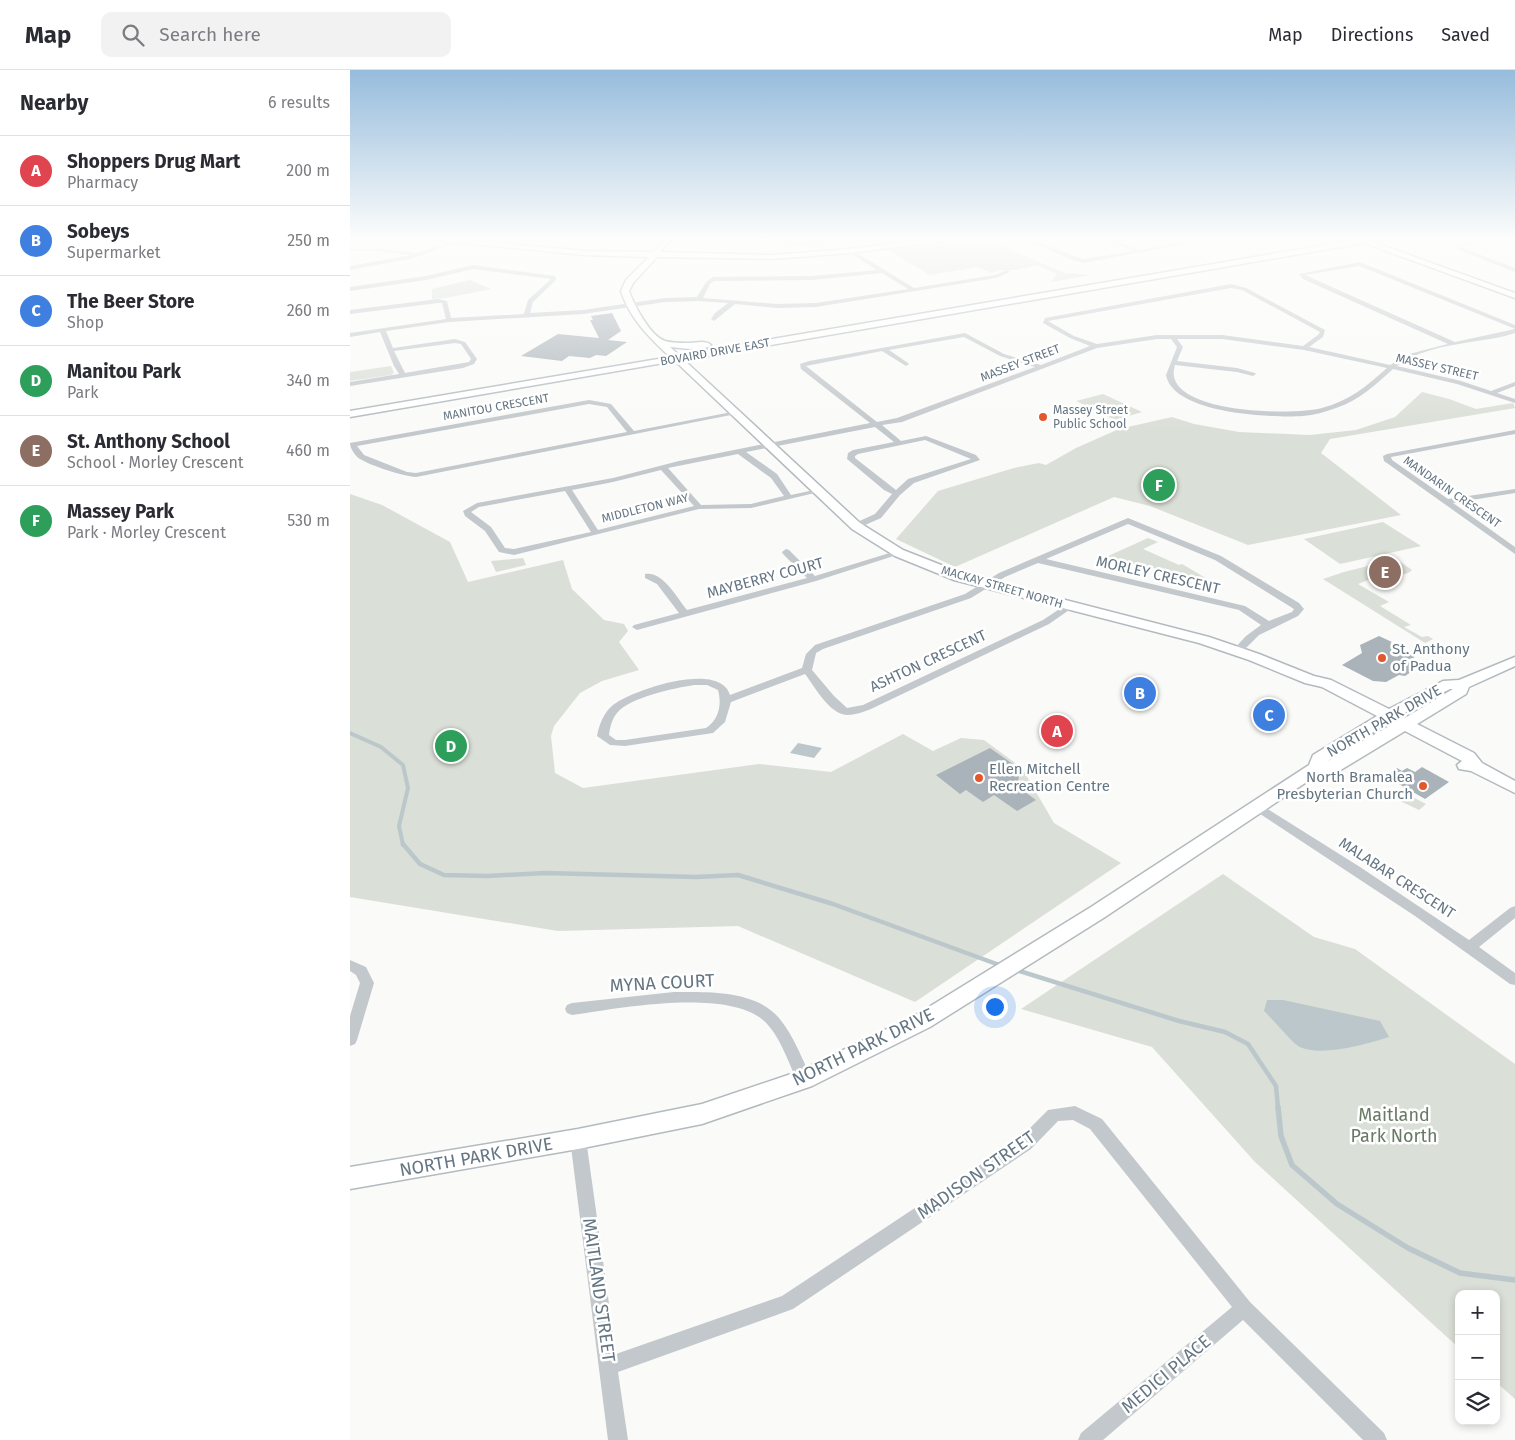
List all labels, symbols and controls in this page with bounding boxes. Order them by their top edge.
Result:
search box [101,12,451,57]
text: Map [25,21,71,49]
icon: search [119,21,147,49]
text: Search here [159,23,261,46]
text: Map [1268,24,1303,46]
text: Directions [1331,24,1413,46]
text: Saved [1441,24,1490,46]
text: Nearby [20,90,88,116]
text: 6 results [268,93,330,112]
text: Shoppers Drug Mart [67,150,240,173]
text: A [31,161,41,180]
text: 200 m [286,161,330,180]
text: Pharmacy [67,173,138,192]
text: Sobeys [67,220,130,243]
text: B [31,231,41,250]
text: 250 m [287,231,330,250]
text: Supermarket [67,243,161,262]
text: The Beer Store [67,290,195,313]
text: C [31,301,41,320]
text: 260 m [287,301,330,320]
text: Shop [67,313,104,332]
street label: BOVAIRD DRIVE EAST [659,335,772,369]
street label: MASSEY STREET [978,341,1062,385]
street label: MASSEY STREET [1394,351,1480,383]
text: Manitou Park [67,360,181,383]
text: D [31,371,41,390]
text: 340 m [287,371,330,390]
text: Park [67,383,99,402]
street label: MANITOU CRESCENT [442,391,551,423]
place label: Massey Street Public School [1053,403,1129,431]
marker: Massey Street Public School [1037,411,1049,423]
text: St. Anthony School [67,430,230,453]
text: E [32,441,40,460]
text: 460 m [286,441,330,460]
text: School · Morley Crescent [67,453,244,472]
street label: MANDARIN CRESCENT [1401,453,1504,531]
pin: F [1143,466,1175,504]
street label: MIDDLETON WAY [600,490,690,526]
text: Massey Park [67,500,174,523]
text: F [32,511,40,530]
text: 530 m [287,511,330,530]
text: Park · Morley Crescent [67,523,226,542]
street label: MORLEY CRESCENT [1094,552,1222,598]
pin: E [1369,553,1401,591]
street label: MAYBERRY COURT [705,554,825,602]
street label: MACKAY STREET NORTH [940,563,1064,611]
street label: ASHTON CRESCENT [867,626,989,696]
place label: St. Anthony of Padua [1392,640,1470,675]
marker: St. Anthony of Padua [1376,652,1388,664]
pin: B [1124,674,1156,712]
street label: NORTH PARK DRIVE [1324,681,1444,761]
pin: C [1253,696,1285,734]
pin: A [1041,712,1073,750]
pin: D [435,727,467,765]
place label: Ellen Mitchell Recreation Centre [989,760,1110,795]
place label: North Bramalea Presbyterian Church [1276,768,1413,803]
marker: Ellen Mitchell Recreation Centre [973,772,985,784]
marker: North Bramalea Presbyterian Church [1417,780,1429,792]
street label: MALABAR CRESCENT [1335,834,1459,922]
street label: MYNA COURT [609,969,716,997]
your location [982,994,1008,1020]
street label: NORTH PARK DRIVE [789,1003,937,1091]
park label: Maitland Park North [1351,1104,1438,1147]
street label: MADISON STREET [913,1126,1040,1224]
street label: NORTH PARK DRIVE [398,1133,554,1181]
street label: MAITLAND STREET [578,1217,620,1364]
map controls [1455,1290,1500,1425]
button: + [1455,1290,1500,1335]
street label: MEDICI PLACE [1117,1330,1215,1418]
button: − [1455,1335,1500,1380]
button: layers [1455,1380,1500,1425]

